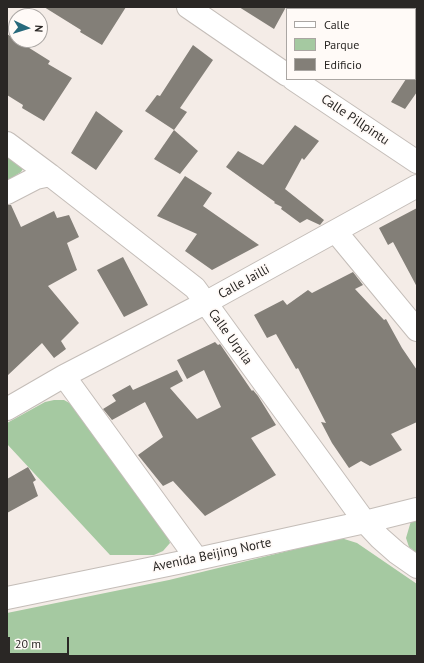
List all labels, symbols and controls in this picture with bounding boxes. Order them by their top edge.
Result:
north arrow [8,8,48,48]
legend [286,8,416,80]
text: Calle [324,17,350,32]
text: N [32,25,46,33]
text: Parque [324,37,359,52]
text: Edificio [324,57,362,72]
street label: Calle Pillpintu [318,92,392,148]
street label: Calle Jailli [216,262,272,302]
street label: Calle Urpila [205,306,255,368]
street label: Avenida Beijing Norte [151,535,273,575]
scale bar [10,629,71,655]
text: 20 m [15,636,41,651]

